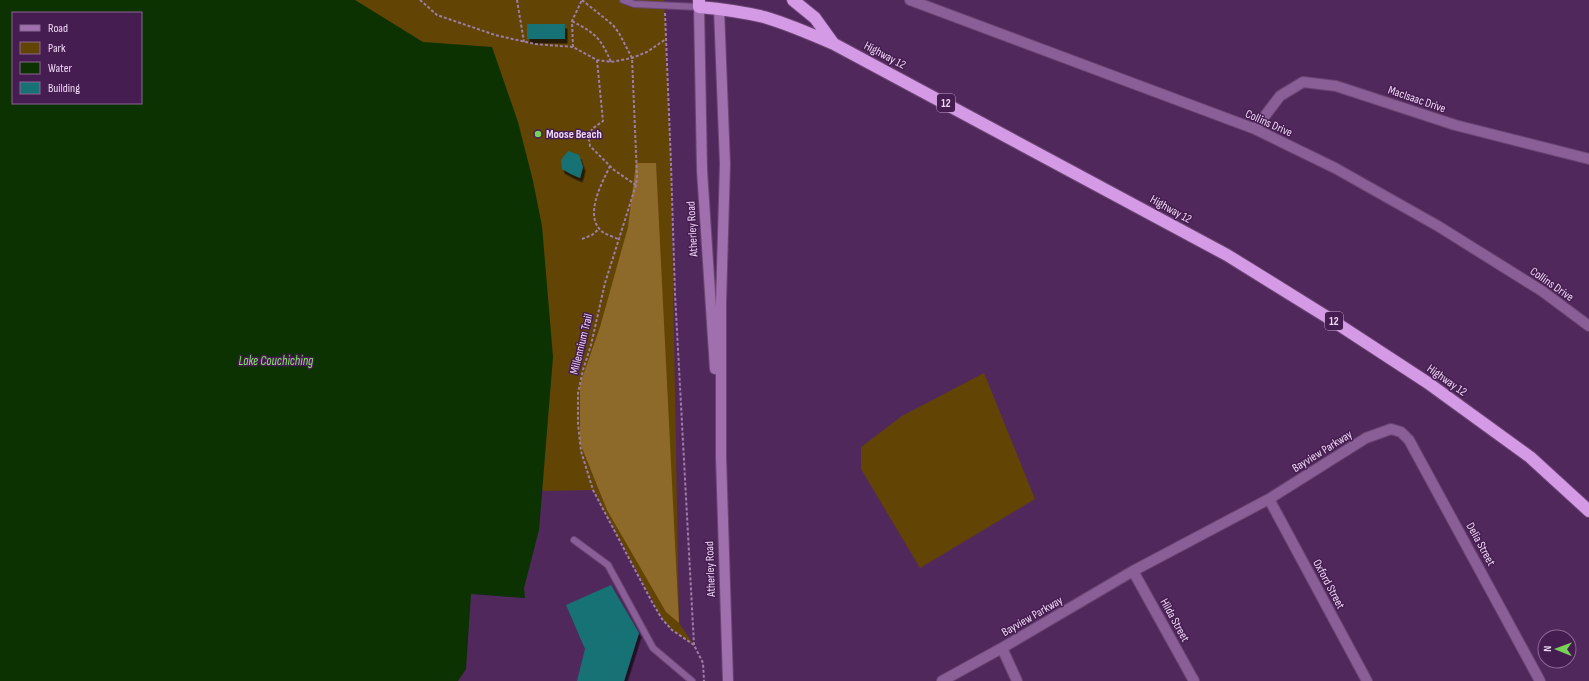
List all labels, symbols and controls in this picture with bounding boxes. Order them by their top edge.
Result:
legend [12,12,142,104]
text: Road [48,21,68,36]
street label: Highway 12 [861,38,908,73]
text: Park [48,41,66,56]
text: Water [48,61,72,76]
text: Building [48,81,80,96]
street label: MacIsaac Drive [1386,83,1448,116]
road number: 12 [937,94,955,112]
street label: Collins Drive [1243,106,1295,141]
place label: Moose Beach [546,127,602,142]
marker: Moose Beach [533,129,543,139]
street label: Highway 12 [1147,192,1194,227]
street label: Atherley Road [684,201,701,258]
street label: Collins Drive [1527,264,1577,305]
street label: Millennium Trail [567,312,596,376]
road number: 12 [1325,312,1343,330]
water label: Lake Couchiching [239,353,314,369]
street label: Highway 12 [1424,361,1470,400]
street label: Bayview Parkway [1289,427,1355,476]
street label: Delia Street [1463,520,1499,569]
street label: Atherley Road [702,541,719,598]
street label: Oxford Street [1309,557,1348,612]
street label: Bayview Parkway [999,593,1066,640]
street label: Hilda Street [1157,596,1193,645]
north arrow [1537,629,1577,669]
text: N [1541,646,1554,652]

